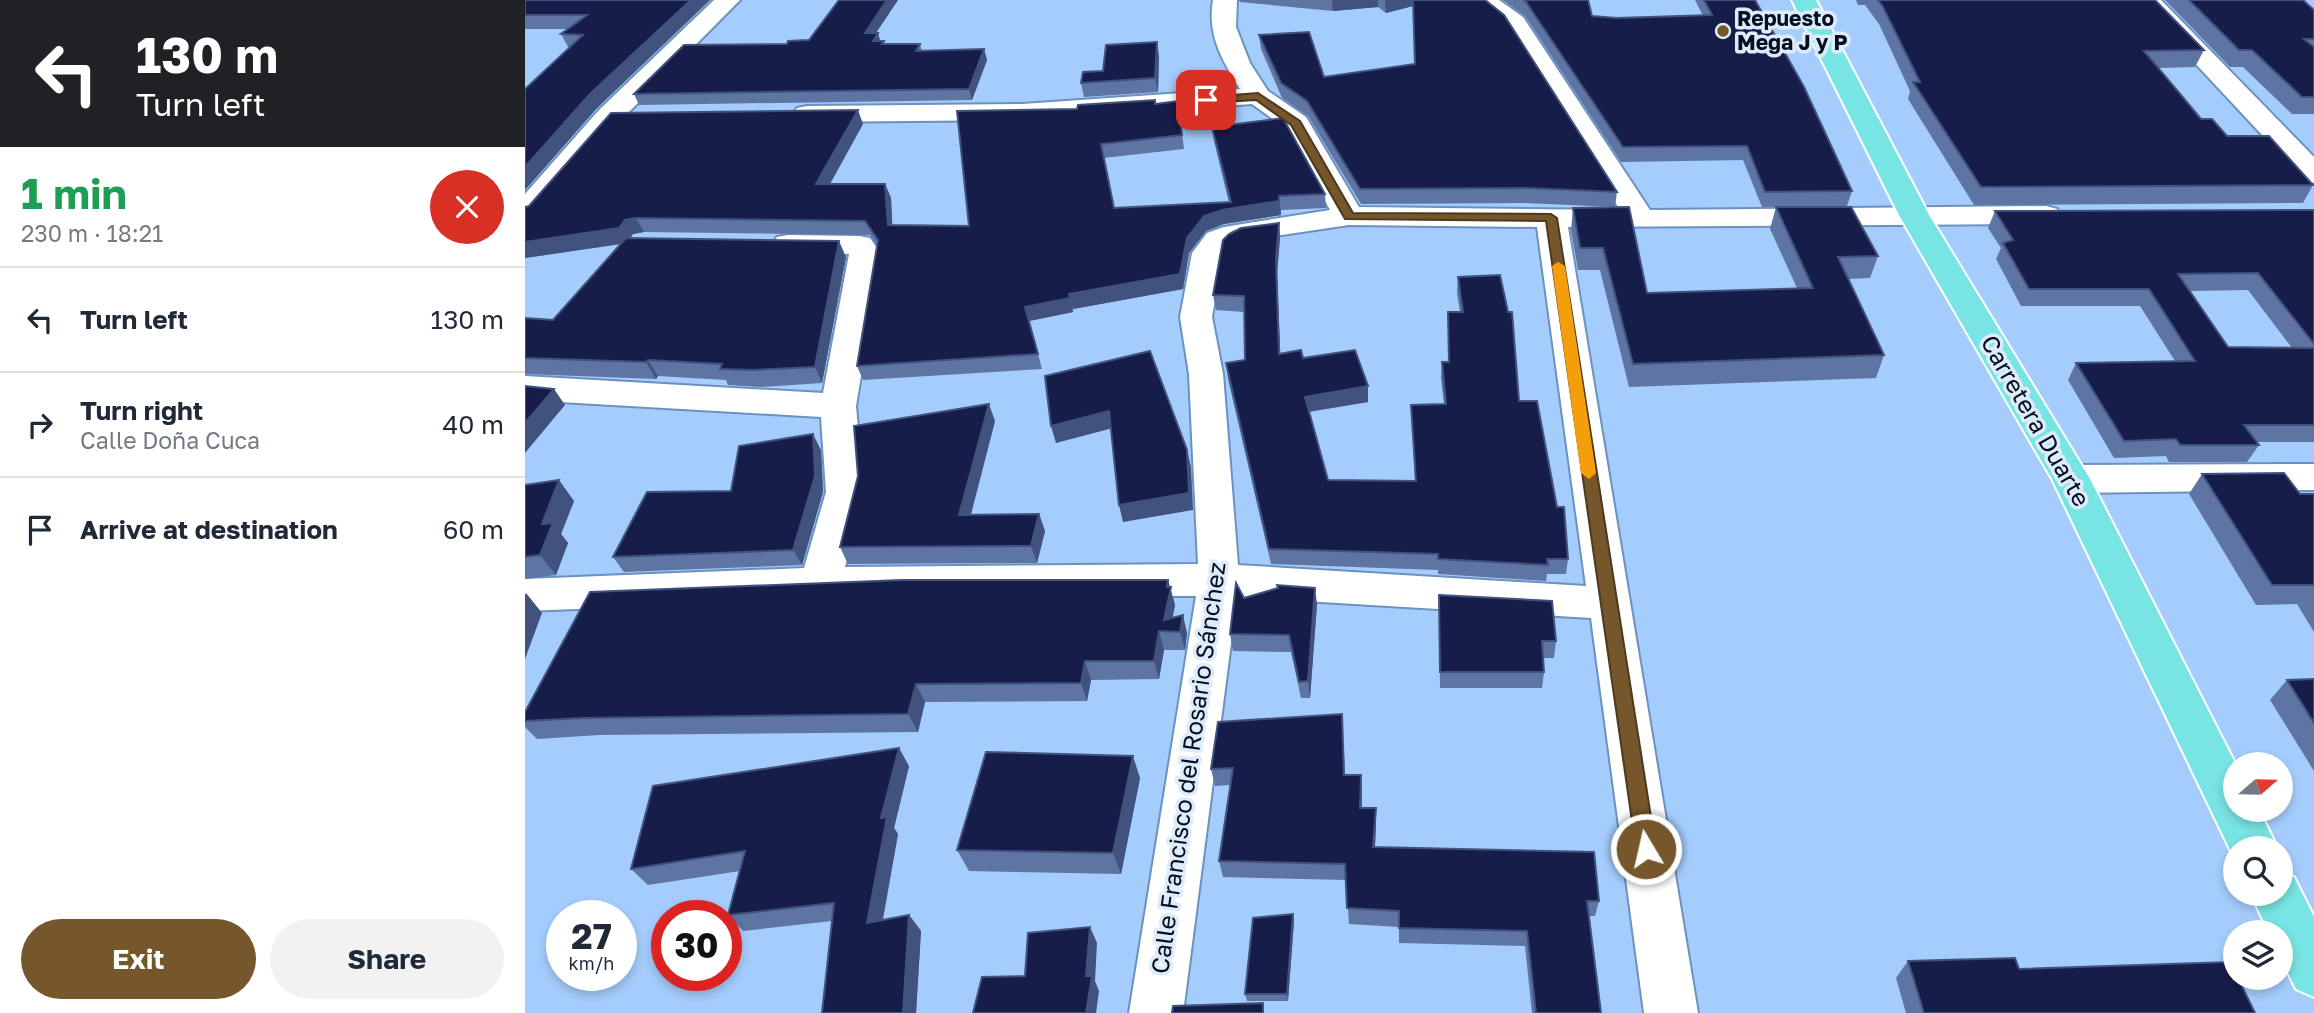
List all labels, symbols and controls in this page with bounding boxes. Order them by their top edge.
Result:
place label: Repuesto Mega J y P [1737,5,1848,55]
marker: Repuesto Mega J y P [1715,23,1731,39]
text: 130 m [136,25,278,84]
icon: left [21,28,112,119]
pin [1176,70,1236,130]
icon: arrive [1187,81,1225,119]
text: Turn left [136,85,265,123]
text: 1 min [21,168,127,218]
button: close [430,170,504,244]
text: 230 m · 18:21 [21,219,163,247]
icon: left [21,301,59,339]
text: Turn left [80,304,188,335]
text: 130 m [431,304,504,335]
street label: Carretera Duarte [1976,330,2097,511]
text: Turn right [80,395,203,426]
icon: right [21,406,59,444]
text: 40 m [443,409,504,440]
text: Calle Doña Cuca [80,426,260,454]
icon: arrive [21,511,59,549]
text: Arrive at destination [80,514,338,545]
text: 60 m [443,514,504,545]
street label: Calle Francisco del Rosario Sánchez [1144,560,1231,975]
north arrow [2223,752,2293,822]
map controls [2223,752,2293,990]
position arrow [1609,812,1683,886]
button: search [2223,836,2293,906]
speed limit sign: 30 [651,900,742,991]
text: 27 [571,915,612,957]
button: Exit [21,919,256,999]
button: Share [270,919,504,999]
button: layers [2223,920,2293,990]
text: km/h [569,952,614,974]

